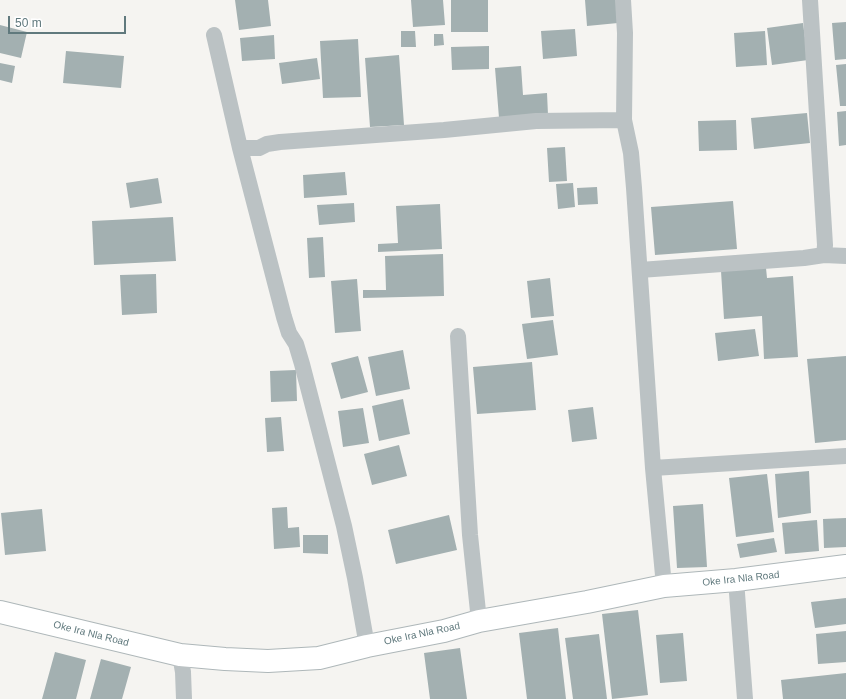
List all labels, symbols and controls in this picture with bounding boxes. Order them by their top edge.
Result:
scale bar [10,8,128,34]
text: 50 m [15,16,42,30]
street label: Oke Ira Nla Road [702,569,780,589]
street label: Oke Ira Nla Road [52,619,130,649]
street label: Oke Ira Nla Road [383,620,461,648]

